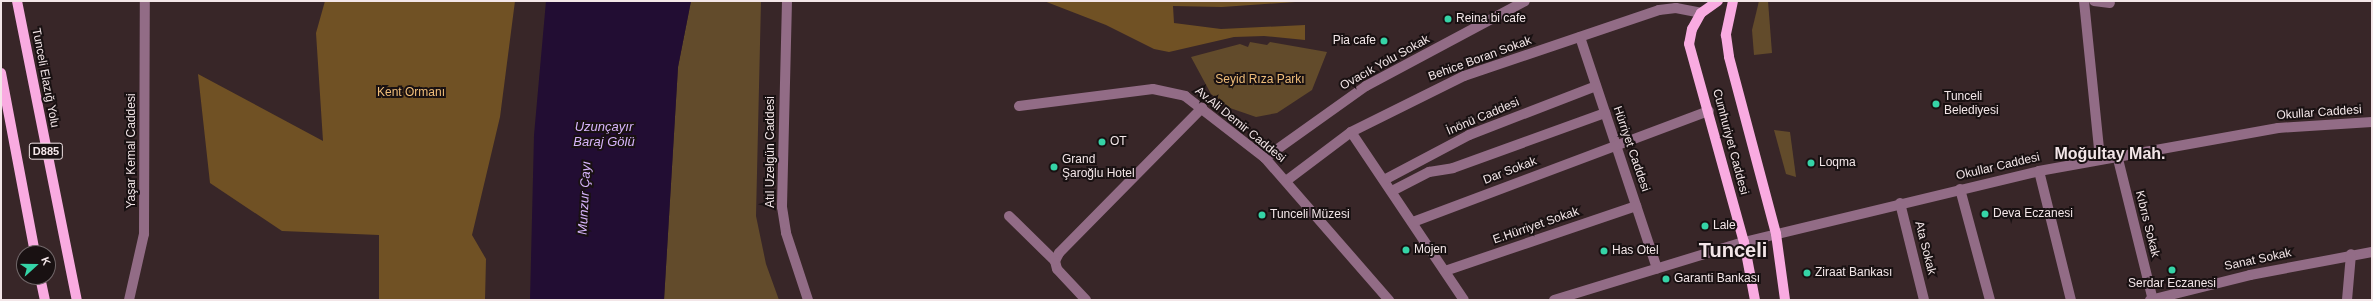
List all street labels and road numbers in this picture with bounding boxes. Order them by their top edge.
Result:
street label: Tunceli Elazığ Yolu [28,27,62,129]
street label: Ovacık Yolu Sokak [1338,32,1432,94]
street label: Behice Boran Sokak [1426,34,1534,84]
street label: Av.Ali Demir Caddesi [1192,84,1288,166]
street label: Cumhuriyet Caddesi [1709,88,1751,196]
street label: Yaşar Kemal Caddesi [125,93,139,209]
street label: İnönü Caddesi [1445,95,1521,139]
street label: Atıl Uzelgün Caddesi [764,96,778,208]
street label: Okullar Caddesi [2276,103,2362,123]
street label: Hürriyet Caddesi [1610,104,1652,194]
road number: D885 [28,142,64,160]
street label: Okullar Caddesi [1955,150,2041,184]
street label: Dar Sokak [1481,154,1539,188]
street label: Kıbrıs Sokak [2132,189,2162,259]
street label: E.Hürriyet Sokak [1491,205,1581,247]
street label: Ata Sokak [1911,220,1939,276]
street label: Sanat Sokak [2223,246,2293,274]

